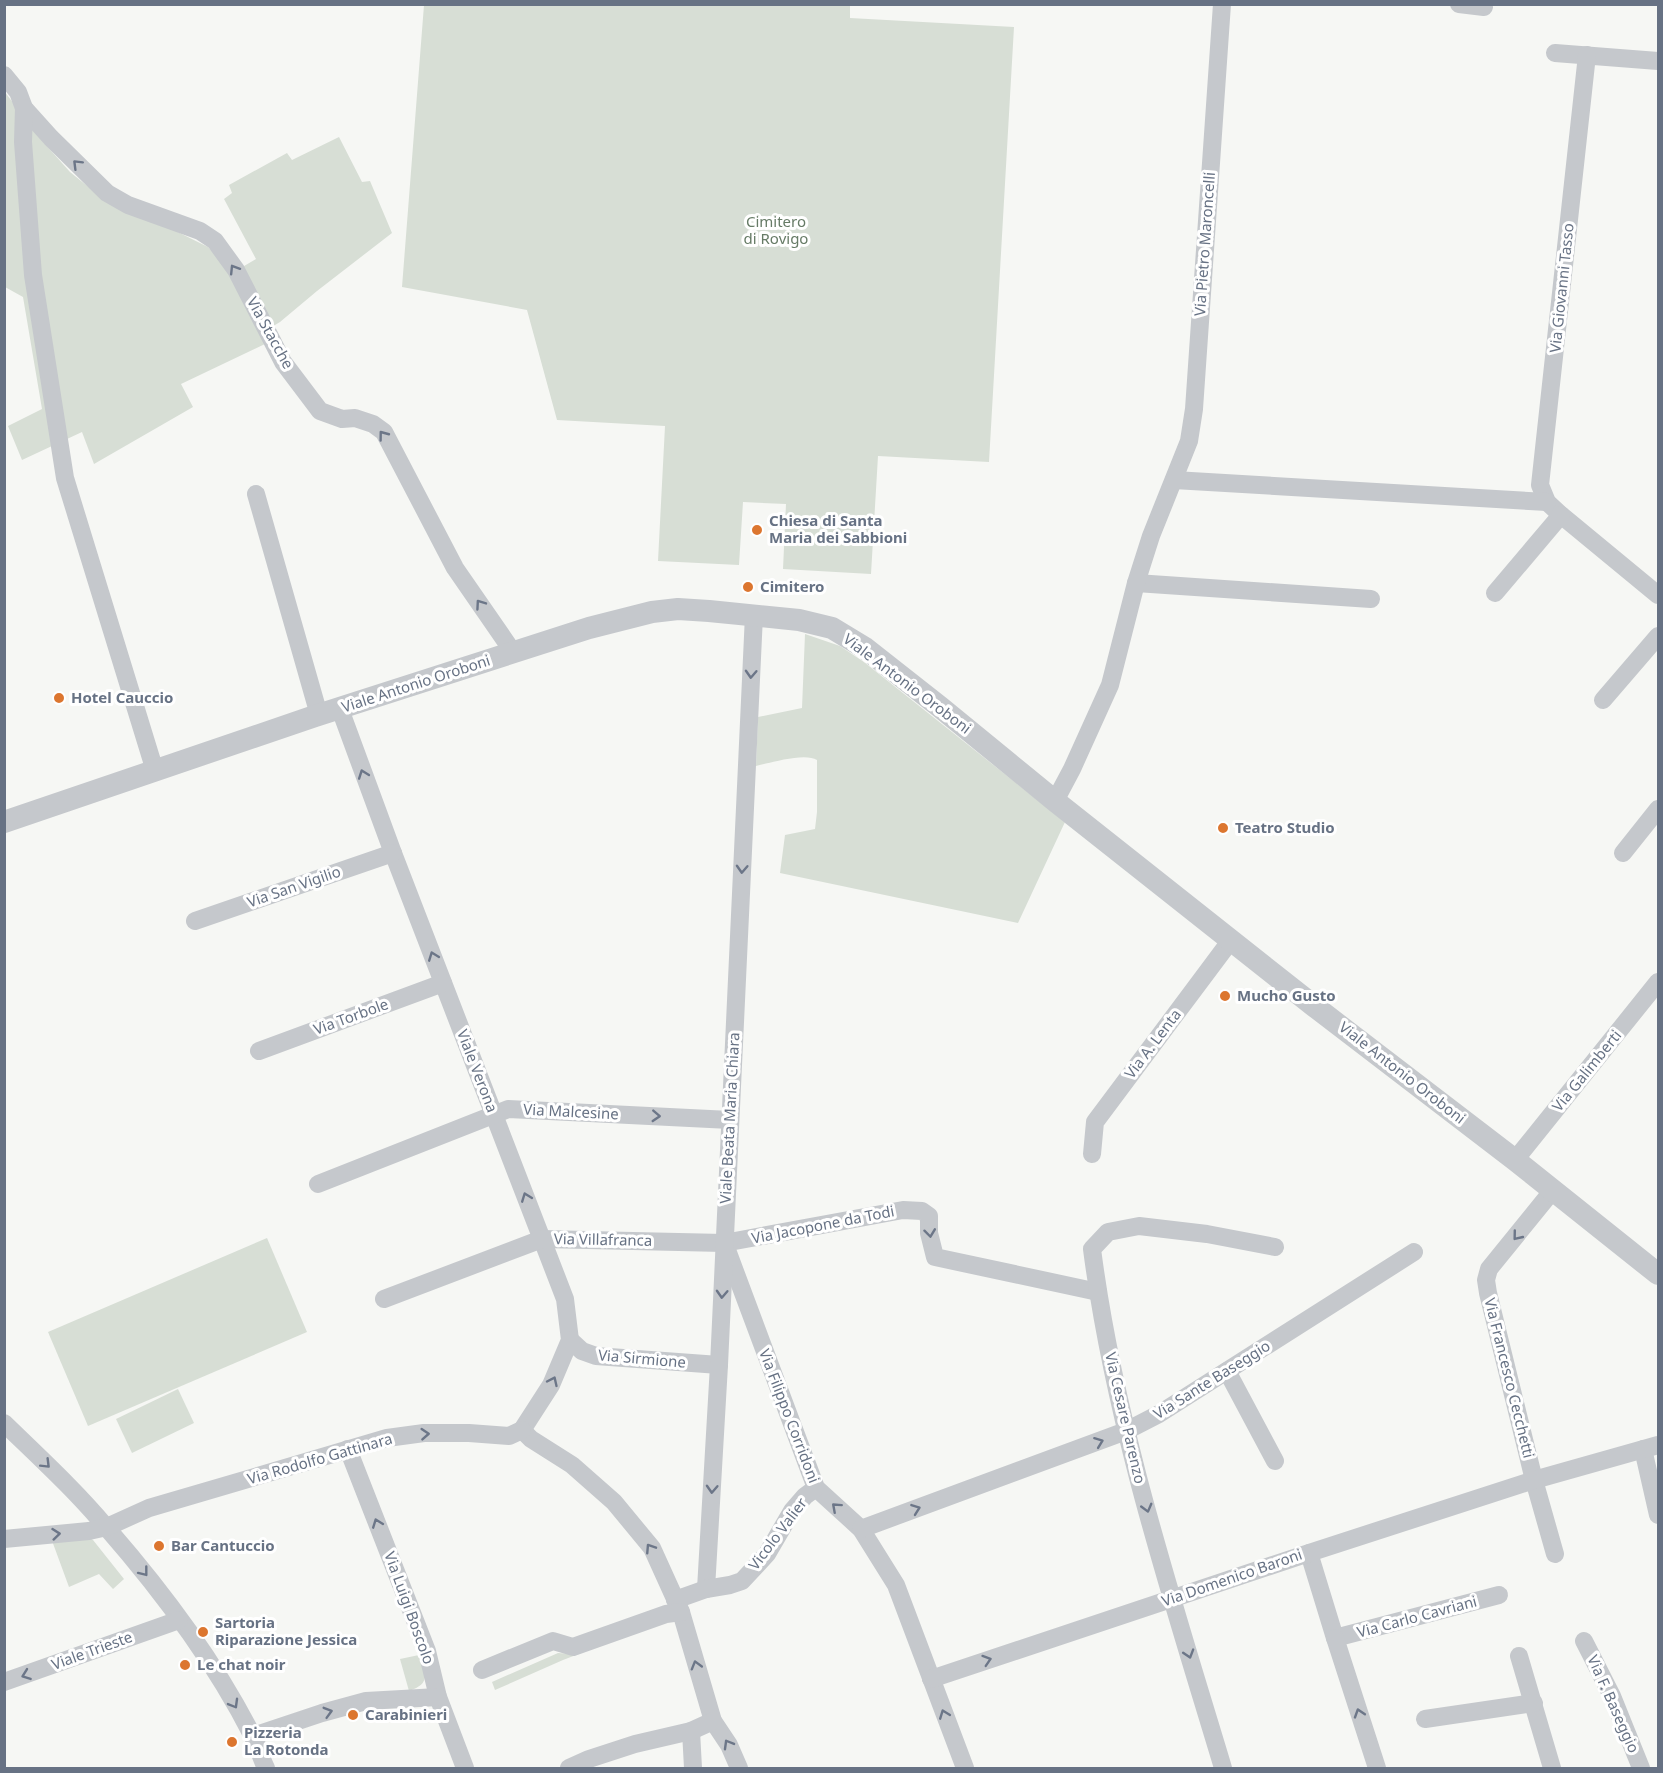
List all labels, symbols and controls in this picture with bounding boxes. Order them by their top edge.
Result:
one-way arrow [73,160,84,171]
street label: Via Pietro Maroncelli [1189,171,1219,317]
park label: Cimitero di Rovigo [744,211,808,248]
street label: Via Giovanni Tasso [1544,222,1578,354]
one-way arrow [230,265,242,275]
street label: Via Stacche [243,293,299,372]
one-way arrow [379,431,390,442]
place label: Chiesa di Santa Maria dei Sabbioni [769,510,907,547]
marker: Chiesa di Santa Maria dei Sabbioni [750,523,764,537]
place label: Cimitero [760,576,824,596]
marker: Cimitero [741,580,755,594]
one-way arrow [476,600,487,611]
street label: Viale Antonio Oroboni [840,629,976,738]
street label: Viale Antonio Oroboni [339,650,493,717]
one-way arrow [744,669,757,678]
place label: Hotel Cauccio [71,687,173,707]
marker: Hotel Cauccio [52,691,66,705]
one-way arrow [358,769,371,780]
place label: Teatro Studio [1235,817,1335,837]
marker: Teatro Studio [1216,821,1230,835]
street label: Via San Vigilio [244,861,343,911]
one-way arrow [735,864,748,873]
one-way arrow [427,951,440,962]
place label: Mucho Gusto [1237,985,1336,1005]
marker: Mucho Gusto [1218,989,1232,1003]
street label: Via Torbole [310,993,391,1039]
street label: Via A. Lenta [1120,1005,1185,1082]
street label: Viale Antonio Oroboni [1335,1017,1470,1128]
street label: Via Galimberti [1547,1025,1625,1115]
street label: Viale Verona [453,1026,503,1115]
street label: Viale Beata Maria Chiara [715,1032,743,1204]
street label: Via Malcesine [523,1099,619,1123]
one-way arrow [652,1110,661,1123]
one-way arrow [520,1192,533,1203]
street label: Via Jacopone da Todi [750,1200,896,1248]
street label: Via Villafranca [554,1228,652,1250]
one-way arrow [924,1228,936,1238]
one-way arrow [1513,1229,1524,1240]
one-way arrow [716,1290,728,1299]
street label: Via Francesco Cecchetti [1480,1296,1540,1460]
street label: Via Sante Baseggio [1149,1335,1274,1423]
street label: Via Sirmione [597,1344,687,1372]
street label: Via Filippo Corridoni [755,1346,825,1486]
street label: Via Cesare Parenzo [1101,1350,1151,1485]
one-way arrow [545,1376,557,1387]
one-way arrow [421,1427,430,1440]
street label: Via Rodolfo Gattinara [245,1428,395,1488]
one-way arrow [1093,1436,1104,1449]
one-way arrow [38,1457,49,1468]
one-way arrow [705,1484,718,1493]
street label: Vicolo Valier [743,1493,811,1574]
one-way arrow [1140,1502,1152,1513]
one-way arrow [833,1503,843,1514]
one-way arrow [911,1504,921,1517]
one-way arrow [372,1518,384,1529]
one-way arrow [51,1528,60,1541]
place label: Bar Cantuccio [171,1535,275,1555]
marker: Bar Cantuccio [152,1539,166,1553]
one-way arrow [646,1543,657,1554]
street label: Via Domenico Baroni [1159,1544,1305,1610]
street label: Via Luigi Boscolo [380,1549,440,1667]
one-way arrow [136,1566,147,1577]
street label: Via Carlo Cavriani [1355,1590,1479,1642]
place label: Sartoria Riparazione Jessica [215,1612,357,1649]
marker: Sartoria Riparazione Jessica [196,1625,210,1639]
street label: Viale Trieste [48,1626,135,1674]
one-way arrow [1182,1648,1194,1659]
street label: Via F. Baseggio [1583,1651,1644,1756]
place label: Le chat noir [197,1654,286,1674]
one-way arrow [981,1655,992,1668]
marker: Le chat noir [178,1658,192,1672]
one-way arrow [691,1661,703,1671]
one-way arrow [21,1667,31,1680]
one-way arrow [227,1698,238,1708]
place label: Carabinieri [365,1704,447,1724]
one-way arrow [323,1706,333,1719]
marker: Carabinieri [346,1708,360,1722]
one-way arrow [1354,1708,1366,1719]
one-way arrow [939,1709,952,1720]
place label: Pizzeria La Rotonda [244,1722,329,1759]
marker: Pizzeria La Rotonda [225,1735,239,1749]
one-way arrow [723,1740,735,1750]

